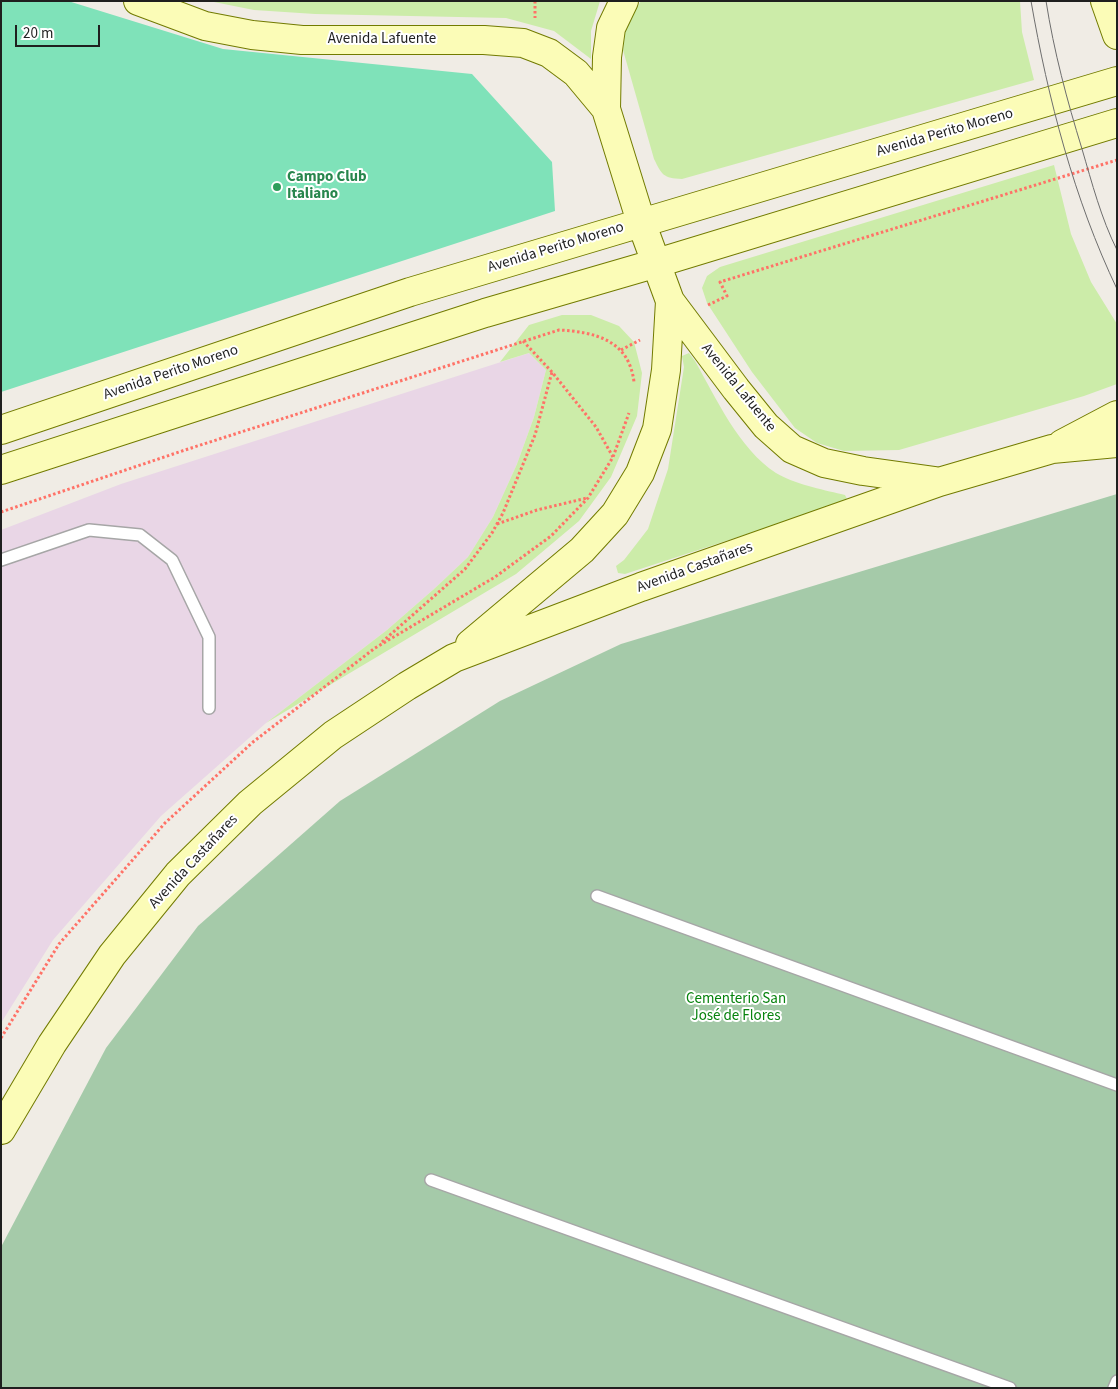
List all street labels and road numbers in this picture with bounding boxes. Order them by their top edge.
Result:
street label: Avenida Lafuente [328,31,436,49]
street label: Avenida Perito Moreno [874,105,1016,161]
street label: Avenida Perito Moreno [486,219,626,277]
street label: Avenida Lafuente [697,340,779,436]
street label: Avenida Perito Moreno [101,341,241,405]
street label: Avenida Castañares [635,539,755,597]
street label: Avenida Castañares [146,811,242,913]

